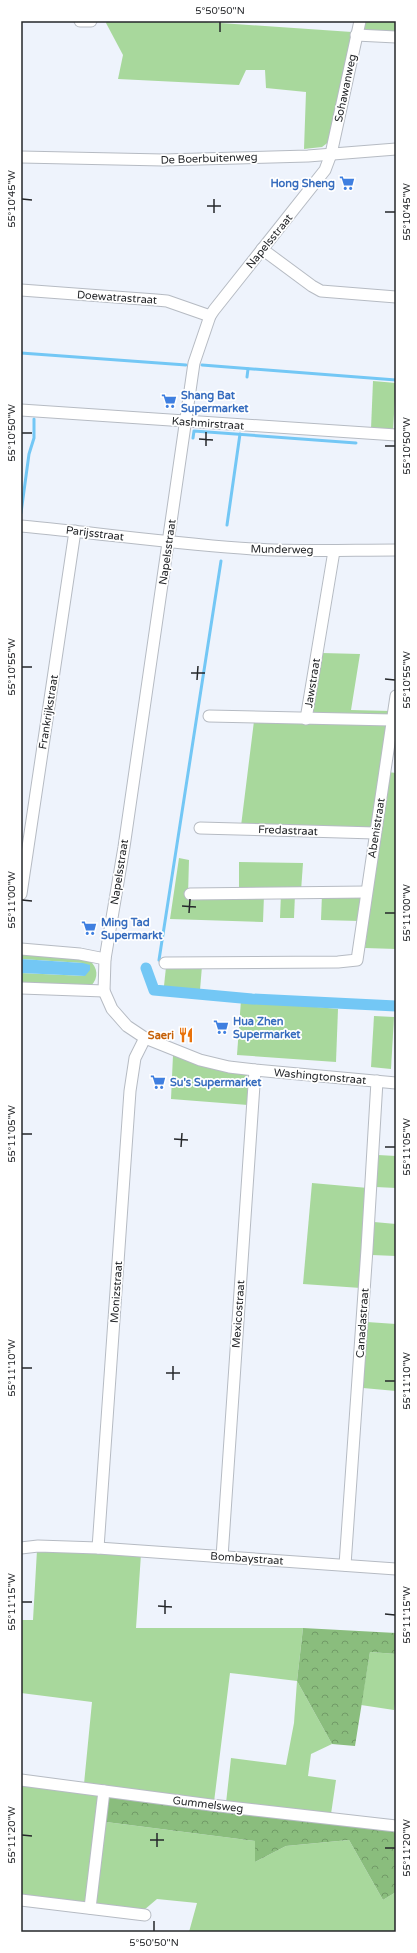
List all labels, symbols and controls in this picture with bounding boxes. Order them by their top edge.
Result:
text: 5°50'50"N [195,5,245,17]
street label: Sohawanweg [332,53,359,123]
street label: De Boerbuitenweg [160,150,258,167]
text: 55°10'45"W [6,170,18,228]
supermarket icon: Hong Sheng [338,174,356,192]
place label: Hong Sheng [270,177,335,191]
text: 55°10'45"W [401,183,413,241]
street label: Napelsstraat [243,211,295,271]
street label: Doewatrastraat [76,288,157,307]
place label: Shang Bat Supermarket [181,389,249,416]
supermarket icon: Shang Bat Supermarket [160,392,178,410]
text: 55°10'50"W [6,404,18,462]
street label: Kashmirstraat [171,414,245,433]
text: 55°10'50"W [401,417,413,475]
street label: Napelsstraat [156,518,179,586]
street label: Parijsstraat [65,523,125,544]
street label: Munderweg [250,542,314,557]
text: 55°10'55"W [6,638,18,696]
text: 55°10'55"W [401,651,413,709]
street label: Jawstraat [302,657,323,709]
street label: Frankrijkstraat [36,674,61,750]
street label: Abenistraat [365,797,388,859]
street label: Fredastraat [258,823,318,838]
street label: Napelsstraat [108,838,131,906]
text: 55°11'00"W [6,871,18,929]
text: 55°11'00"W [401,884,413,942]
place label: Ming Tad Supermarkt [101,916,163,943]
supermarket icon: Ming Tad Supermarkt [80,919,98,937]
place label: Hua Zhen Supermarket [233,1015,301,1042]
supermarket icon: Hua Zhen Supermarket [212,1018,230,1036]
restaurant icon: Saeri [177,1026,195,1044]
place label: Saeri [148,1029,174,1042]
street label: Washingtonstraat [273,1066,367,1087]
supermarket icon: Su's Supermarket [149,1073,167,1091]
place label: Su's Supermarket [170,1076,262,1090]
text: 55°11'05"W [6,1105,18,1163]
text: 55°11'05"W [401,1118,413,1176]
street label: Monizstraat [108,1261,125,1323]
street label: Mexicostraat [230,1280,247,1348]
street label: Canadastraat [354,1288,371,1358]
text: 55°11'10"W [6,1339,18,1397]
text: 55°11'10"W [401,1352,413,1410]
street label: Bombaystraat [210,1549,284,1568]
text: 55°11'15"W [6,1573,18,1631]
text: 55°11'15"W [401,1586,413,1644]
street label: Gummelsweg [172,1794,244,1815]
text: 55°11'20"W [6,1806,18,1864]
text: 55°11'20"W [401,1819,413,1877]
text: 5°50'50"N [129,1937,179,1949]

